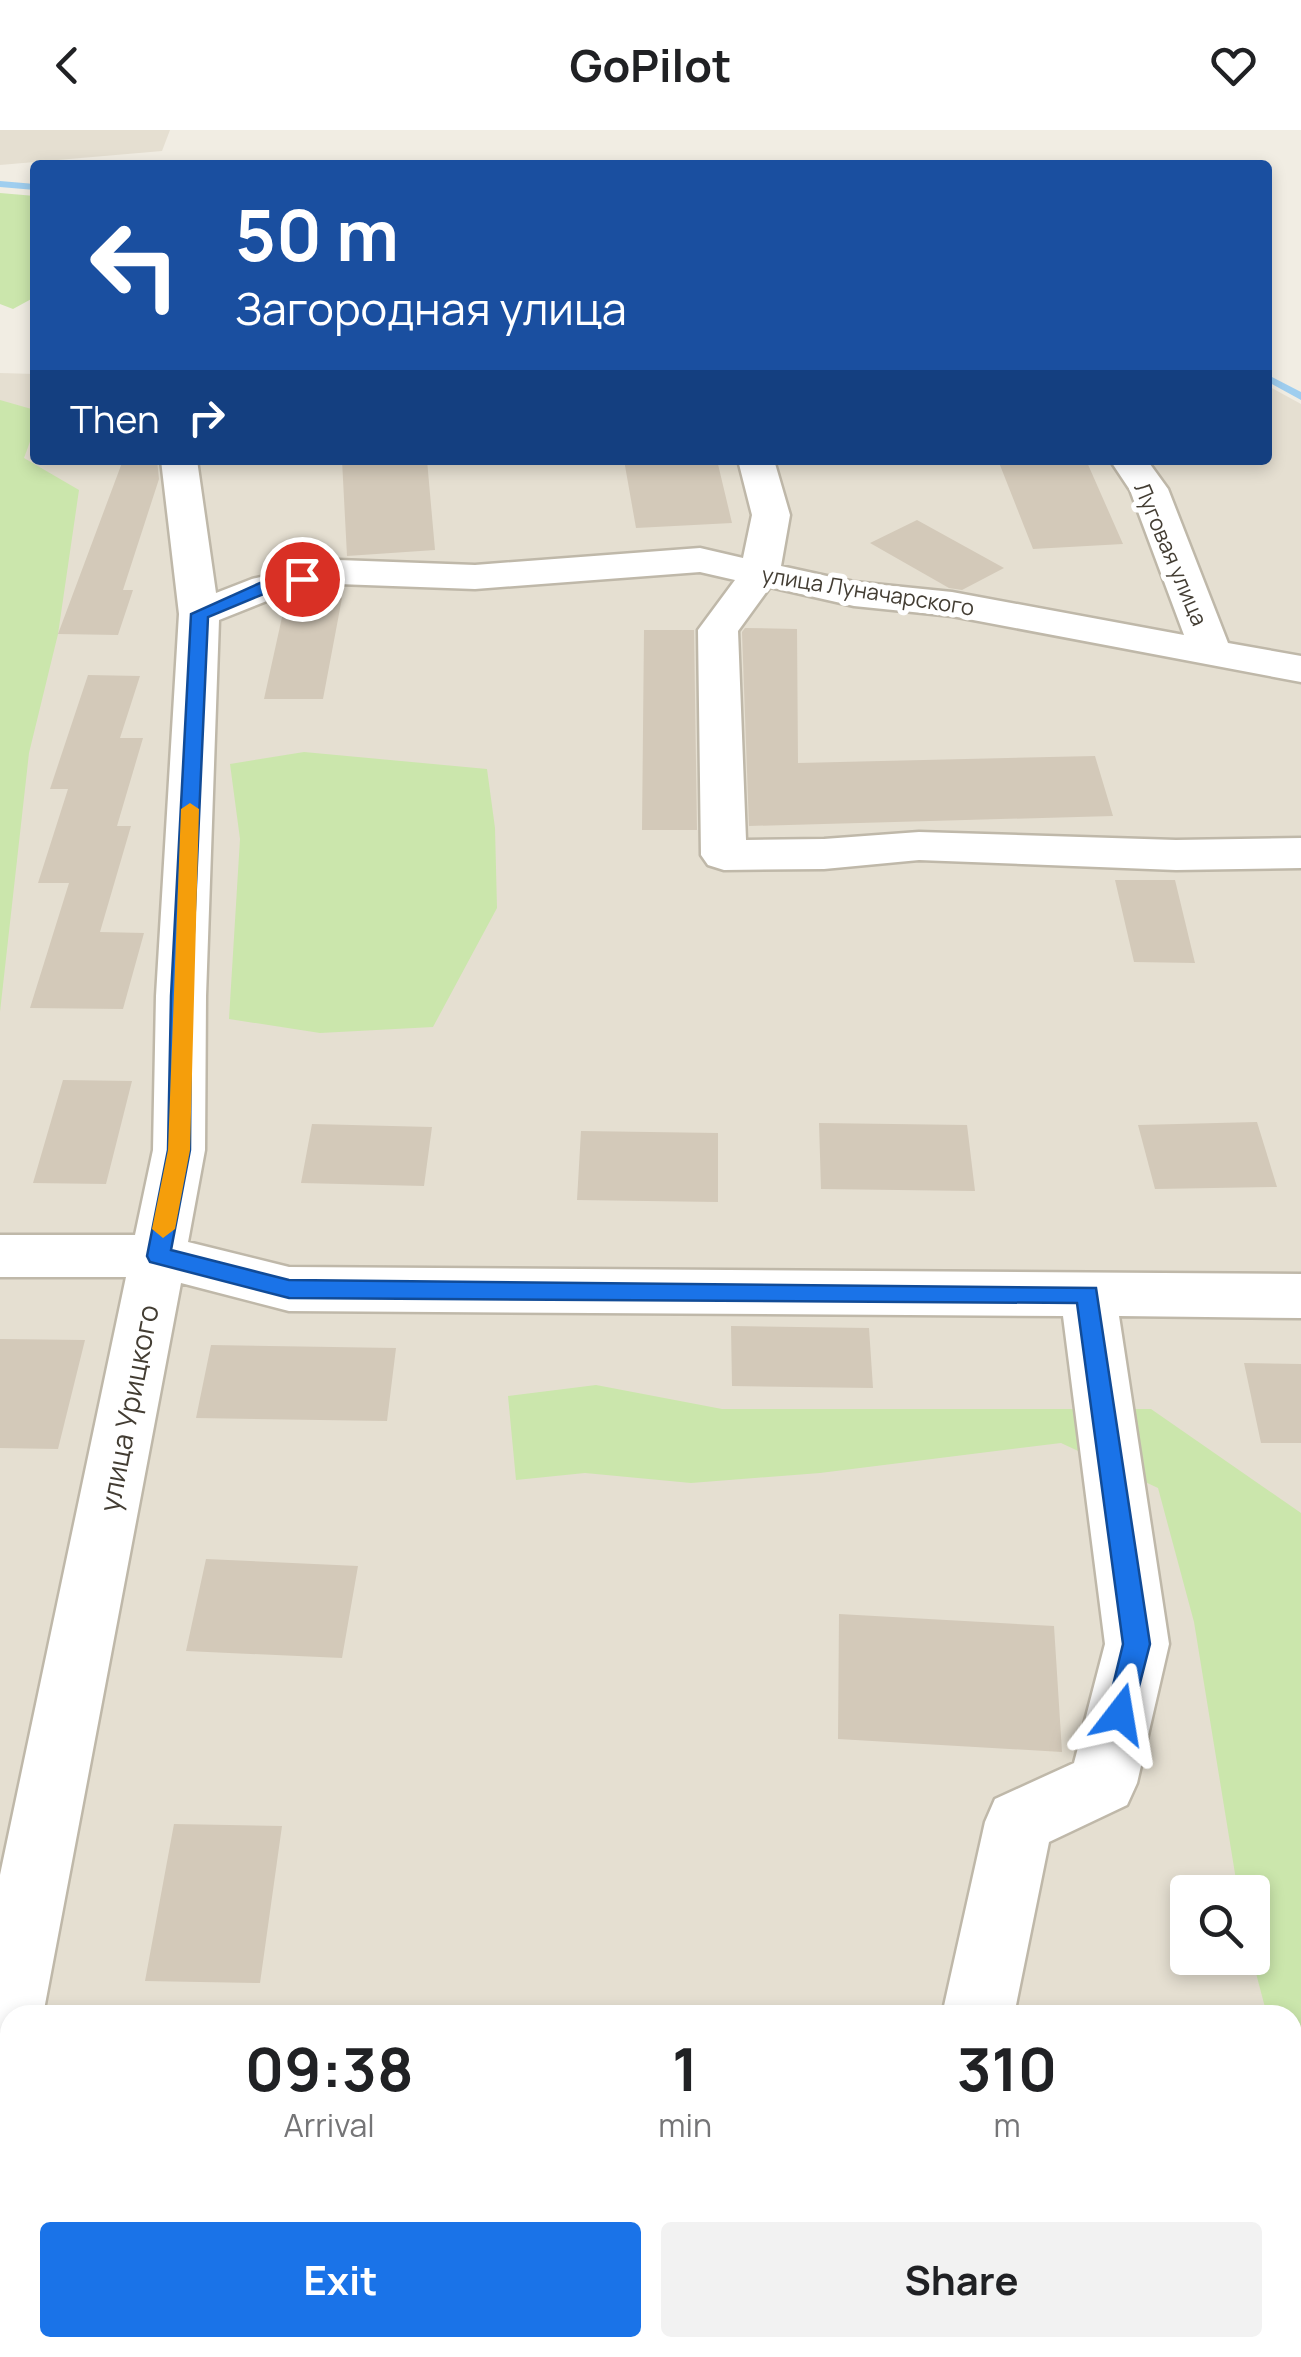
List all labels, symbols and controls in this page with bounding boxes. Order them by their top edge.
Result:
text: GoPilot [569,34,732,96]
icon: back [40,38,95,93]
icon: heart [1206,38,1261,93]
text: 50 m [235,186,399,282]
icon: left [70,200,200,330]
text: Загородная улица [235,277,627,339]
icon: right [179,390,234,445]
text: Then [70,392,159,444]
street label: Луговая улица [1127,478,1215,630]
pin [260,537,345,622]
icon: arrive [275,552,330,607]
street label: улица Луначарского [760,559,976,623]
street label: улица Урицкого [89,1301,167,1515]
position arrow [1068,1662,1172,1766]
map controls [1170,1875,1270,1975]
button: search [1170,1875,1270,1975]
text: 09:38 [245,2027,414,2109]
text: 1 [672,2027,698,2109]
text: 310 [957,2027,1057,2109]
text: Arrival [283,2103,375,2147]
text: min [658,2103,712,2147]
text: m [993,2103,1021,2147]
button: Exit [40,2222,641,2337]
button: Share [661,2222,1262,2337]

